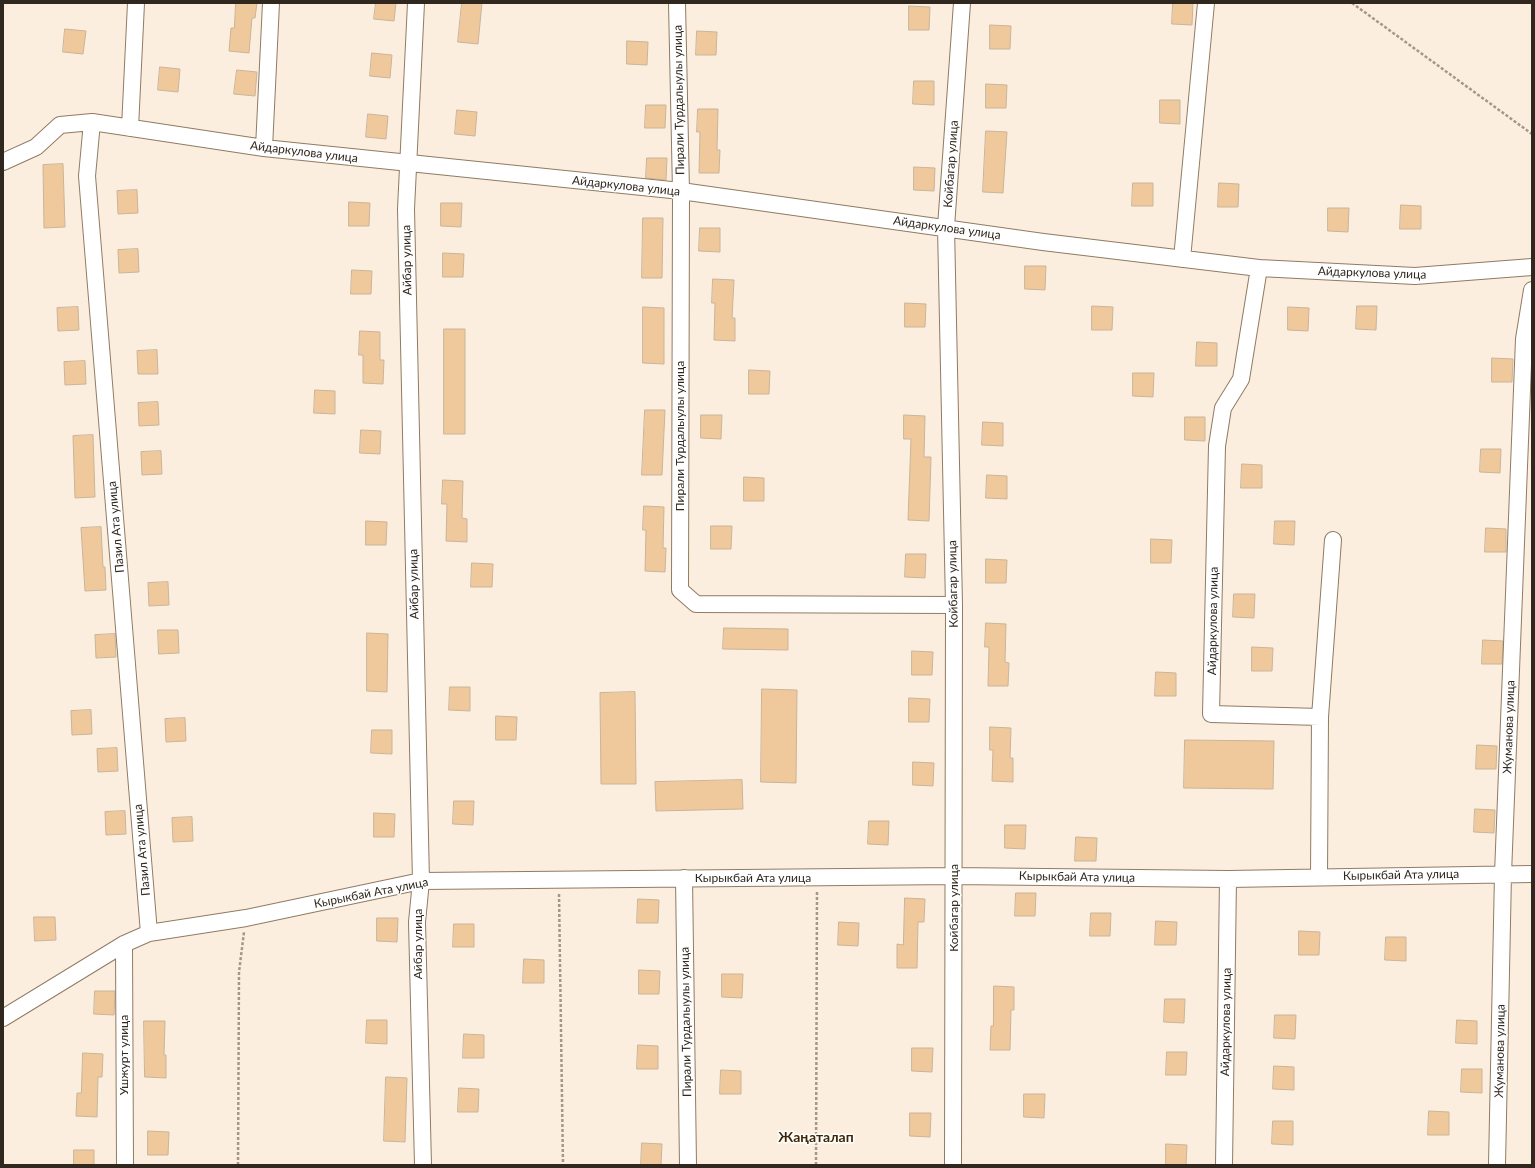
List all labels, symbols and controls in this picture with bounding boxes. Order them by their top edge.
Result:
street label: Пирали Турдалыулы улица [670,25,688,175]
street label: Койбагар улица [941,120,961,208]
street label: Айдаркулова улица [249,138,359,166]
street label: Айдаркулова улица [571,173,681,199]
street label: Айдаркулова улица [892,213,1002,243]
street label: Айбар улица [399,225,415,295]
street label: Айдаркулова улица [1318,264,1426,282]
street label: Пирали Турдалыулы улица [673,361,687,511]
street label: Пазил Ата улица [105,480,127,574]
street label: Койбагар улица [945,540,961,628]
street label: Айбар улица [406,549,422,619]
street label: Айдаркулова улица [1205,567,1221,675]
street label: Жуманова улица [1500,680,1518,774]
street label: Пазил Ата улица [131,803,153,897]
street label: Койбагар улица [947,864,961,952]
street label: Кырыкбай Ата улица [1343,867,1459,883]
street label: Кырыкбай Ата улица [1019,869,1135,885]
street label: Кырыкбай Ата улица [695,871,811,885]
street label: Кырыкбай Ата улица [313,875,429,911]
street label: Айбар улица [411,909,425,979]
street label: Пирали Турдалыулы улица [677,947,695,1097]
street label: Айдаркулова улица [1218,968,1234,1076]
street label: Жуманова улица [1492,1004,1508,1098]
street label: Ушжурт улица [117,1015,131,1095]
district label: Жаңаталап [778,1129,854,1145]

